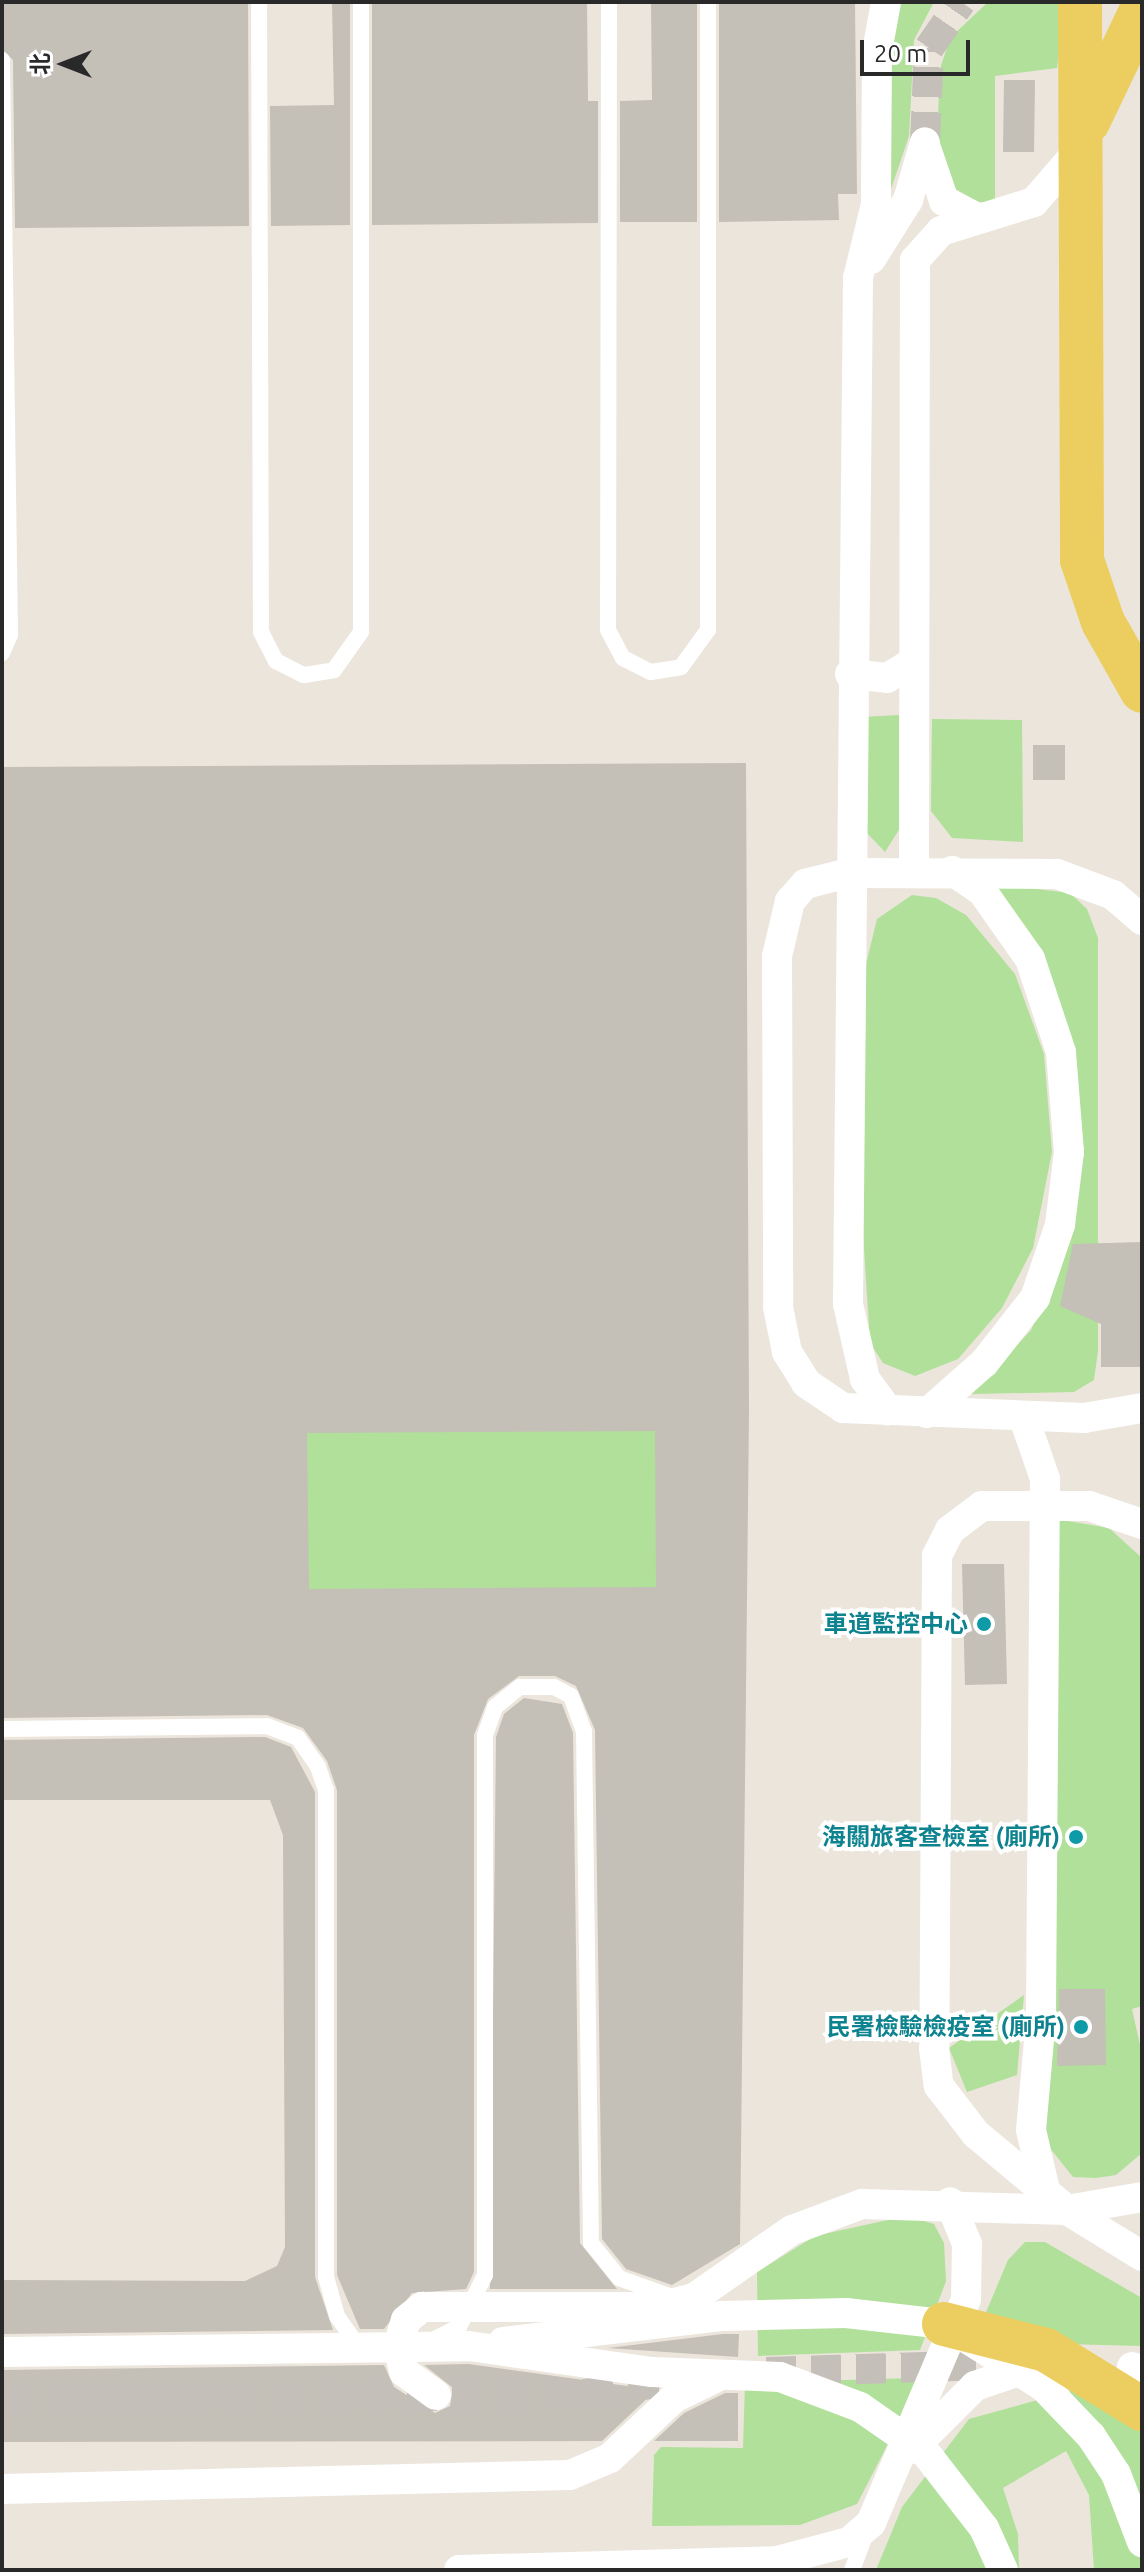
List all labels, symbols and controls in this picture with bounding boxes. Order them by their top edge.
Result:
north arrow [24,24,104,104]
scale bar [864,24,974,74]
text: 20 m [874,40,927,67]
text: 北 [27,53,52,75]
place label: 車道監控中心 [824,1610,968,1638]
marker: 車道監控中心 [975,1615,993,1633]
place label: 海關旅客查檢室 (廁所) [822,1823,1060,1851]
marker: 海關旅客查檢室 (廁所) [1067,1828,1085,1846]
place label: 民署檢驗檢疫室 (廁所) [827,2013,1065,2041]
marker: 民署檢驗檢疫室 (廁所) [1072,2018,1090,2036]

